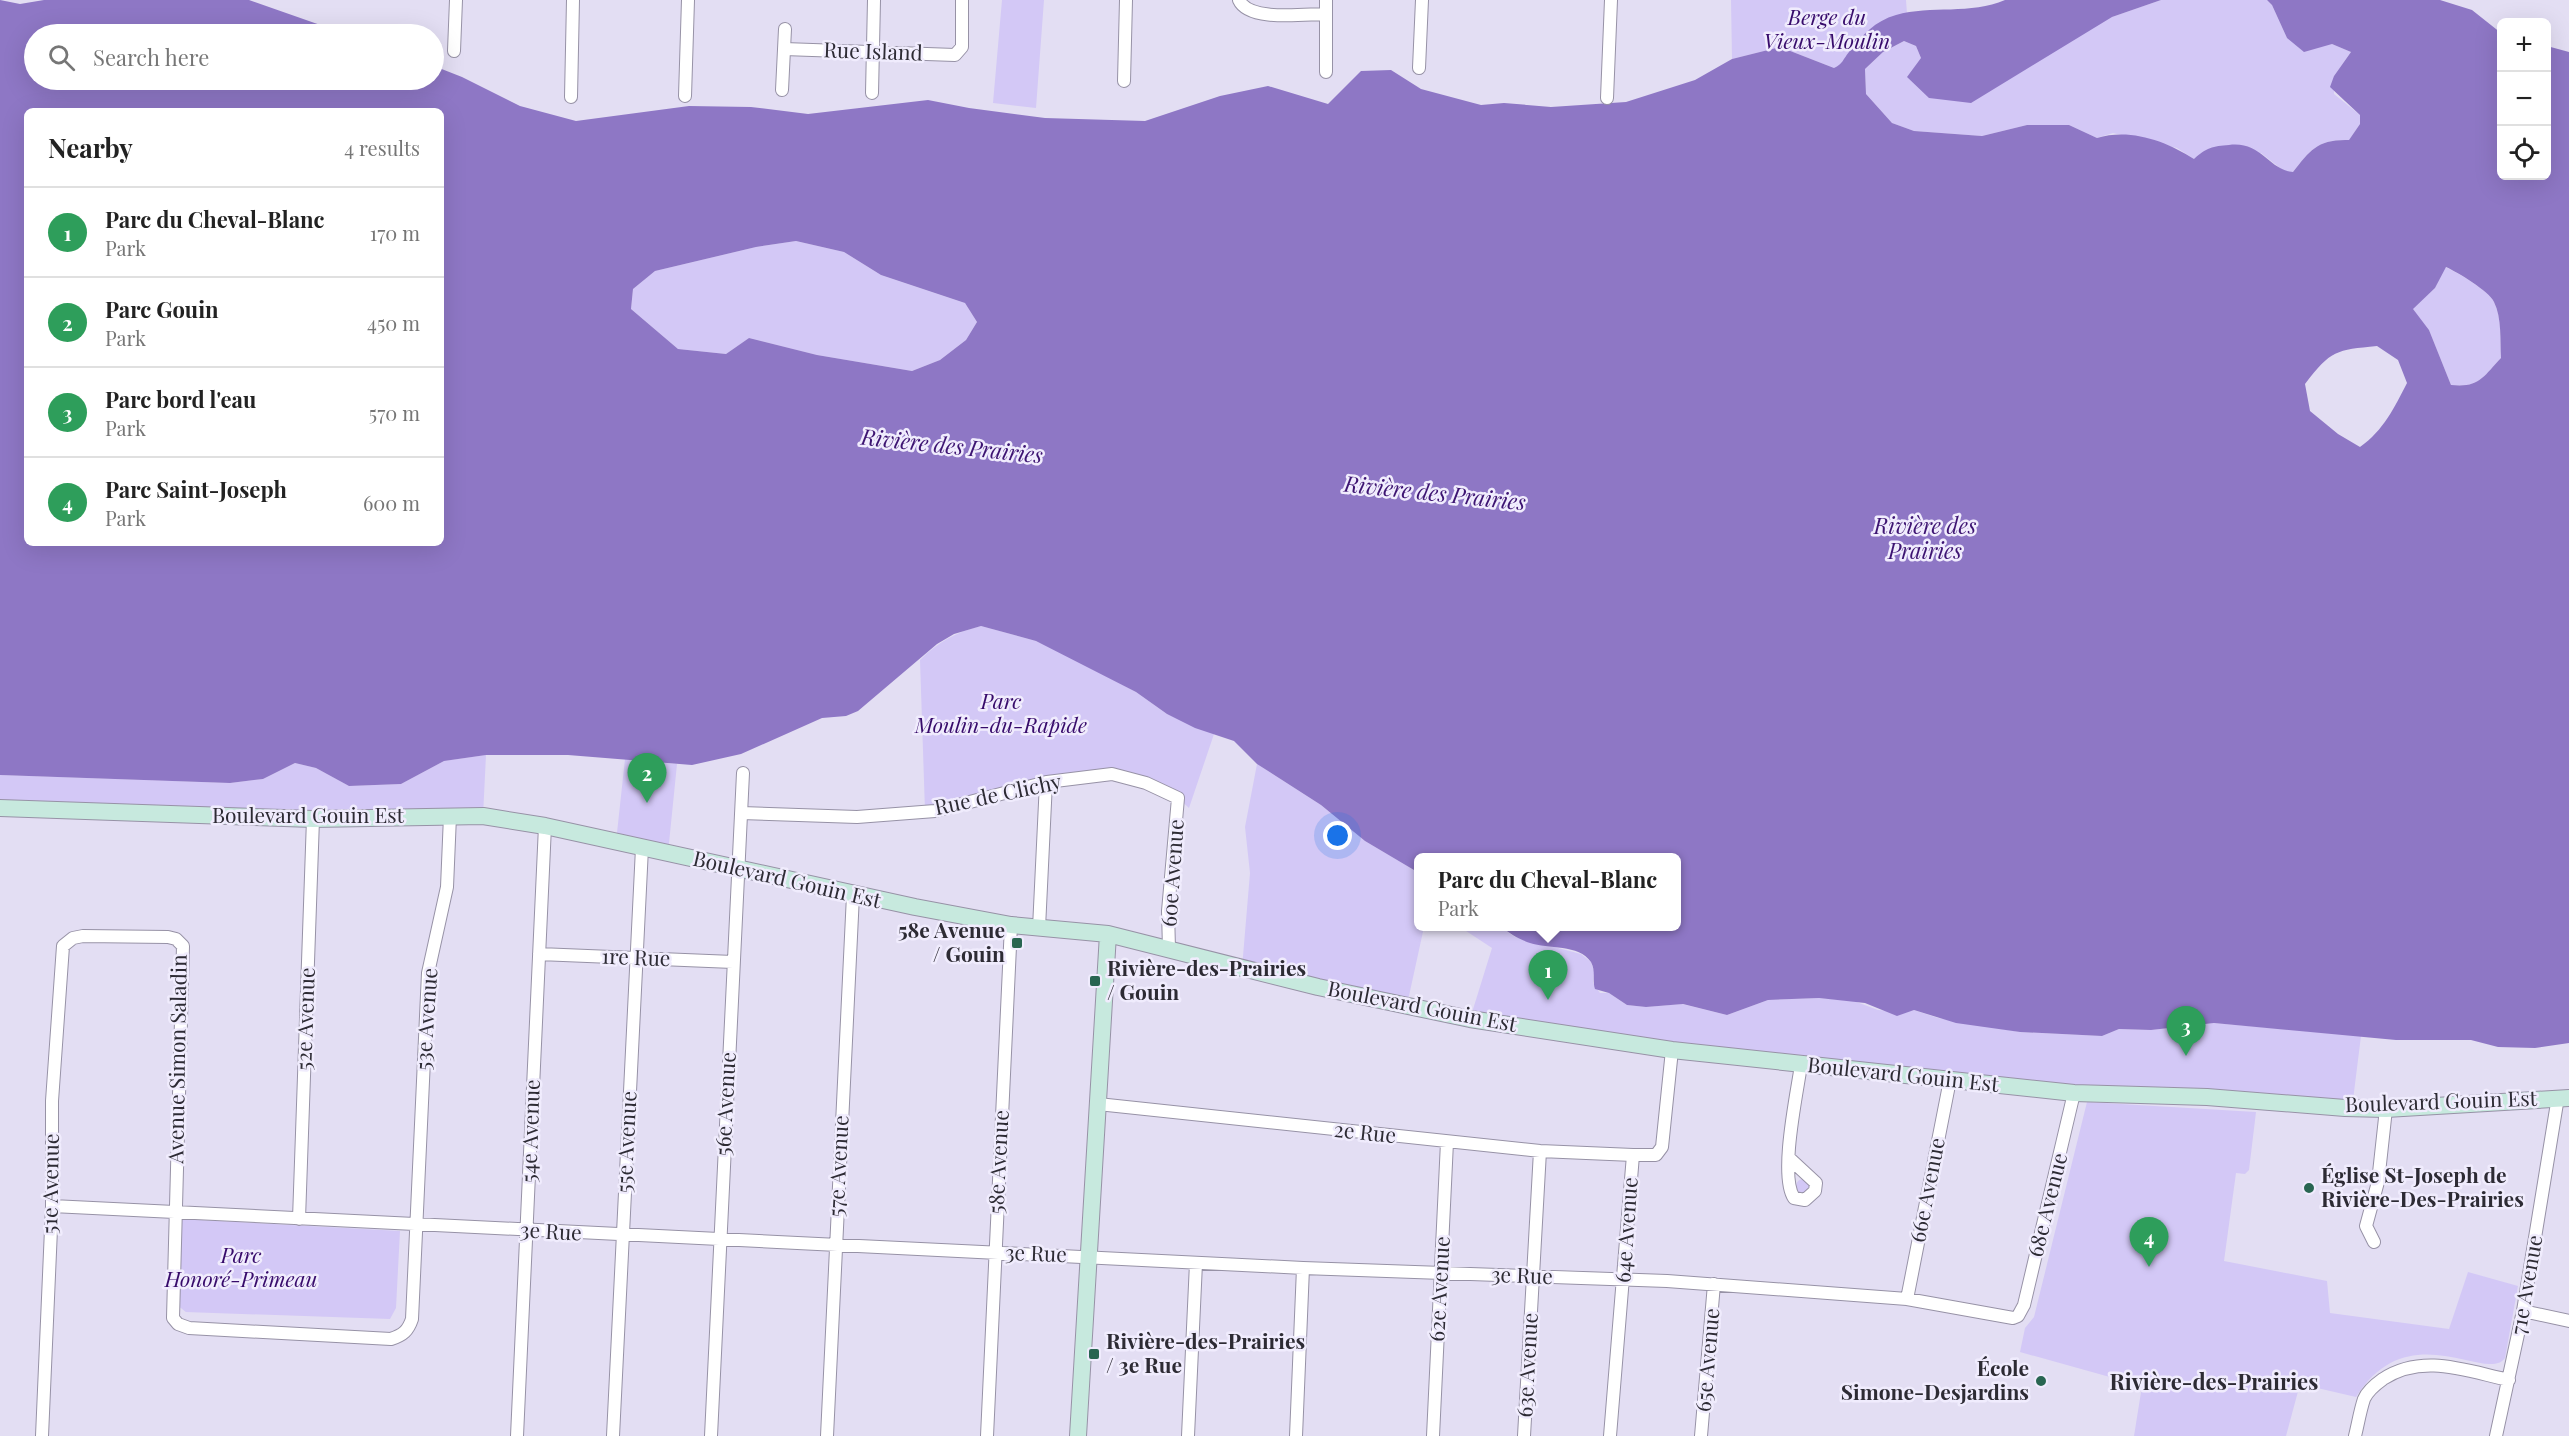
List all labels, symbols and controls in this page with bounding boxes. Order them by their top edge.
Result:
park label: Berge du Vieux-Moulin [1764,2,1890,54]
map controls [2497,18,2551,180]
button: + [2497,18,2551,72]
search box [24,24,444,90]
street label: Rue Island [823,34,923,66]
icon: search [45,41,78,74]
text: Search here [93,42,209,72]
button: − [2497,72,2551,126]
button: locate [2497,126,2551,180]
text: Nearby [48,130,133,165]
text: 4 results [344,134,420,161]
text: Parc du Cheval-Blanc [105,204,324,234]
text: 1 [64,219,71,246]
text: 170 m [370,219,420,246]
text: Park [105,234,146,261]
text: Parc Gouin [105,294,219,324]
text: 2 [62,309,73,336]
text: 450 m [367,309,420,336]
text: Park [105,324,146,351]
text: Parc bord l'eau [105,384,256,414]
text: 3 [63,399,72,426]
text: 570 m [369,399,420,426]
text: Park [105,414,146,441]
water label: Rivière des Prairies [859,420,1045,470]
water label: Rivière des Prairies [1342,467,1528,517]
text: Parc Saint-Joseph [105,474,287,504]
text: 4 [62,489,73,516]
text: 600 m [363,489,420,516]
text: Park [105,504,146,531]
water label: Rivière des Prairies [1873,510,1977,565]
park label: Parc Moulin-du-Rapide [914,686,1087,738]
pin: 2 [628,754,666,803]
street label: Rue de Clichy [931,766,1064,820]
street label: Boulevard Gouin Est [212,800,405,828]
street label: 60e Avenue [1153,818,1189,928]
your location [1323,821,1352,850]
street label: Boulevard Gouin Est [691,843,885,913]
popup [1414,853,1681,931]
text: Parc du Cheval-Blanc [1438,864,1657,894]
text: Park [1438,894,1479,921]
place label: 58e Avenue / Gouin [898,915,1005,967]
marker: 58e Avenue / Gouin [1010,936,1024,950]
street label: 1re Rue [601,941,671,971]
pin: 1 [1528,950,1568,1000]
place label: Rivière-des-Prairies / Gouin [1107,953,1306,1005]
street label: Avenue Simon Saladin [160,954,192,1165]
street label: 52e Avenue [288,967,320,1071]
street label: 53e Avenue [407,967,443,1071]
street label: Boulevard Gouin Est [1325,973,1520,1037]
marker: Rivière-des-Prairies / Gouin [1088,974,1102,988]
pin: 3 [2166,1006,2206,1056]
street label: Boulevard Gouin Est [1806,1049,2001,1097]
street label: 56e Avenue [707,1051,741,1157]
street label: 54e Avenue [513,1079,545,1183]
street label: Boulevard Gouin Est [2344,1083,2538,1117]
street label: 55e Avenue [608,1090,642,1193]
street label: 58e Avenue [980,1109,1014,1215]
street label: 57e Avenue [820,1114,854,1217]
street label: 2e Rue [1333,1114,1398,1148]
street label: 51e Avenue [34,1133,64,1235]
street label: 66e Avenue [1902,1135,1950,1244]
street label: 68e Avenue [2020,1150,2072,1259]
place label: Église St-Joseph de Rivière-Des-Prairies [2321,1160,2524,1212]
street label: 64e Avenue [1607,1176,1643,1284]
marker: Église St-Joseph de Rivière-Des-Prairies [2302,1181,2316,1195]
street label: 3e Rue [520,1214,583,1246]
pin: 4 [2130,1218,2168,1267]
street label: 71e Avenue [2502,1233,2548,1337]
street label: 62e Avenue [1421,1236,1455,1342]
street label: 3e Rue [1005,1237,1067,1267]
park label: Parc Honoré-Primeau [164,1240,317,1292]
street label: 3e Rue [1491,1259,1553,1289]
street label: 65e Avenue [1688,1307,1724,1413]
street label: 63e Avenue [1509,1312,1543,1418]
place label: Rivière-des-Prairies / 3e Rue [1106,1326,1305,1378]
marker: Rivière-des-Prairies / 3e Rue [1087,1347,1101,1361]
place label: École Simone-Desjardins [1841,1353,2029,1405]
district label: Rivière-des-Prairies [2110,1366,2318,1396]
marker: École Simone-Desjardins [2034,1374,2048,1388]

